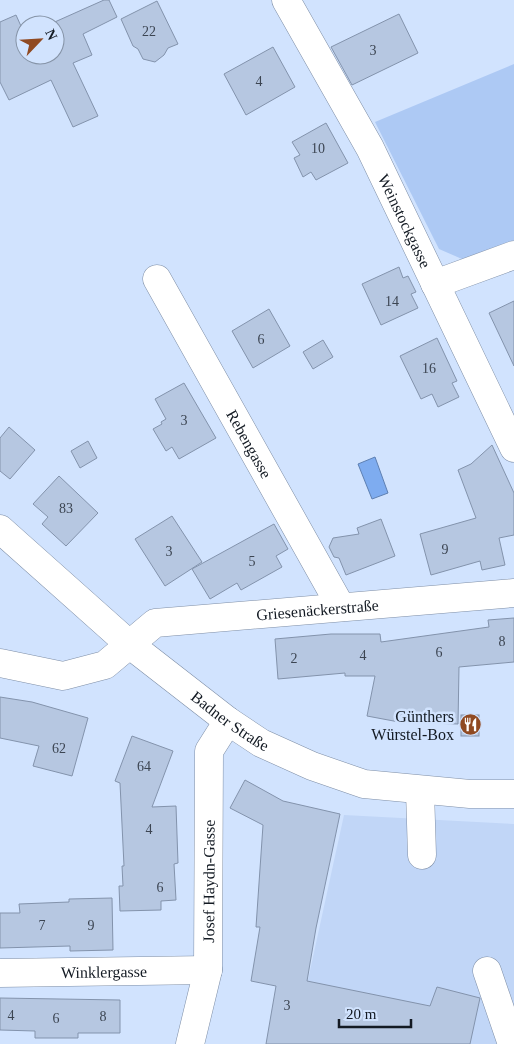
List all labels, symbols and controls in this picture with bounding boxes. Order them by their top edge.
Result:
north arrow [15,15,65,65]
house number: 22 [142,24,156,39]
text: N [42,27,60,42]
house number: 3 [370,43,377,58]
house number: 4 [256,74,263,89]
house number: 10 [311,141,325,156]
street label: Weinstockgasse [375,171,434,271]
house number: 14 [385,294,399,309]
house number: 6 [258,332,265,347]
house number: 16 [422,361,436,376]
street label: Rebengasse [223,407,275,481]
house number: 3 [181,413,188,428]
house number: 83 [59,501,73,516]
house number: 9 [442,542,449,557]
house number: 3 [166,544,173,559]
house number: 5 [249,554,256,569]
street label: Griesenäckerstraße [256,596,379,624]
house number: 8 [499,634,506,649]
house number: 6 [436,645,443,660]
house number: 4 [360,648,367,663]
house number: 2 [291,651,298,666]
street label: Badner Straße [188,688,271,754]
place label: Günthers Würstel-Box [371,708,454,743]
restaurant icon: Günthers Würstel-Box [458,713,482,737]
house number: 62 [52,741,66,756]
house number: 64 [137,759,151,774]
street label: Josef Haydn-Gasse [200,820,218,943]
house number: 4 [146,822,153,837]
house number: 6 [157,880,164,895]
house number: 7 [39,918,46,933]
house number: 9 [88,918,95,933]
street label: Winklergasse [61,963,147,981]
scale bar [339,996,412,1028]
house number: 3 [284,998,291,1013]
text: 20 m [346,1006,377,1022]
house number: 4 [8,1008,15,1023]
house number: 8 [100,1009,107,1024]
house number: 6 [53,1011,60,1026]

